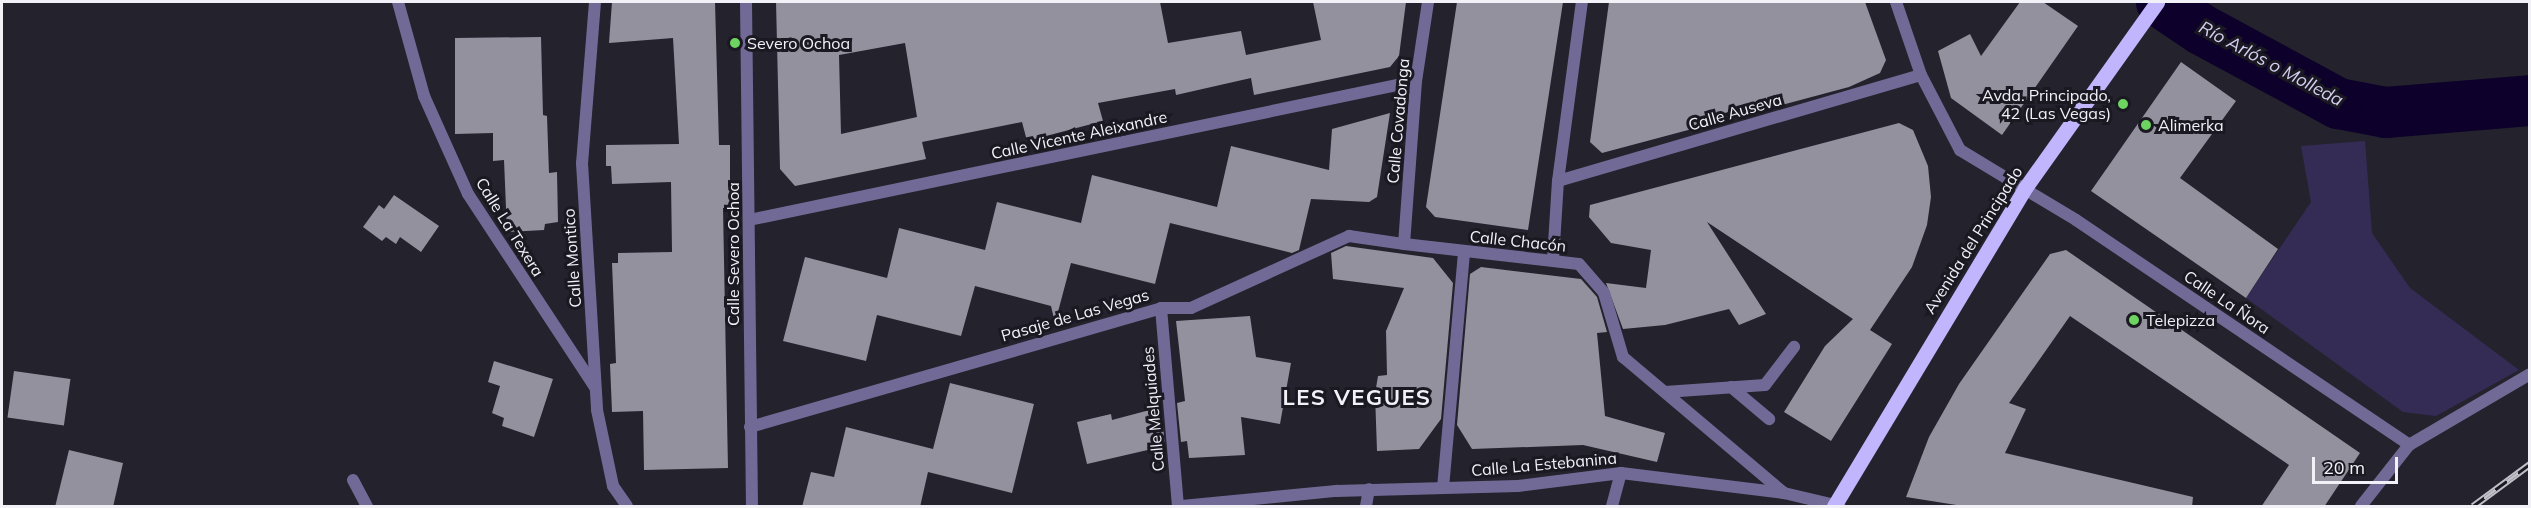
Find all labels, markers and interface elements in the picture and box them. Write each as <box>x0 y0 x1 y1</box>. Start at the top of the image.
water label: Río Arlós o Molleda <box>2195 17 2347 111</box>
place label: Severo Ochoa <box>747 33 850 53</box>
marker: Severo Ochoa <box>728 36 742 50</box>
street label: Calle Covadonga <box>1383 58 1413 184</box>
place label: Avda. Principado, 42 (Las Vegas) <box>1982 85 2111 123</box>
street label: Calle Auseva <box>1686 90 1784 134</box>
marker: Avda. Principado, 42 (Las Vegas) <box>2116 97 2130 111</box>
street label: Calle Vicente Aleixandre <box>989 107 1169 163</box>
place label: Alimerka <box>2158 115 2224 135</box>
marker: Alimerka <box>2139 118 2153 132</box>
street label: Avenida del Principado <box>1920 163 2026 317</box>
street label: Calle La Texera <box>472 174 548 280</box>
street label: Calle Severo Ochoa <box>723 182 743 326</box>
street label: Calle Montico <box>559 208 585 308</box>
street label: Calle Chacón <box>1469 226 1567 256</box>
street label: Calle La Ñora <box>2180 266 2274 338</box>
street label: Pasaje de Las Vegas <box>999 285 1151 345</box>
place label: Telepizza <box>2146 310 2215 330</box>
marker: Telepizza <box>2127 313 2141 327</box>
street label: Calle Melquiades <box>1138 346 1168 472</box>
district label: LES VEGUES <box>1283 385 1431 411</box>
scale bar <box>2315 445 2400 483</box>
street label: Calle La Estebanina <box>1470 448 1618 480</box>
text: 20 m <box>2323 456 2365 479</box>

